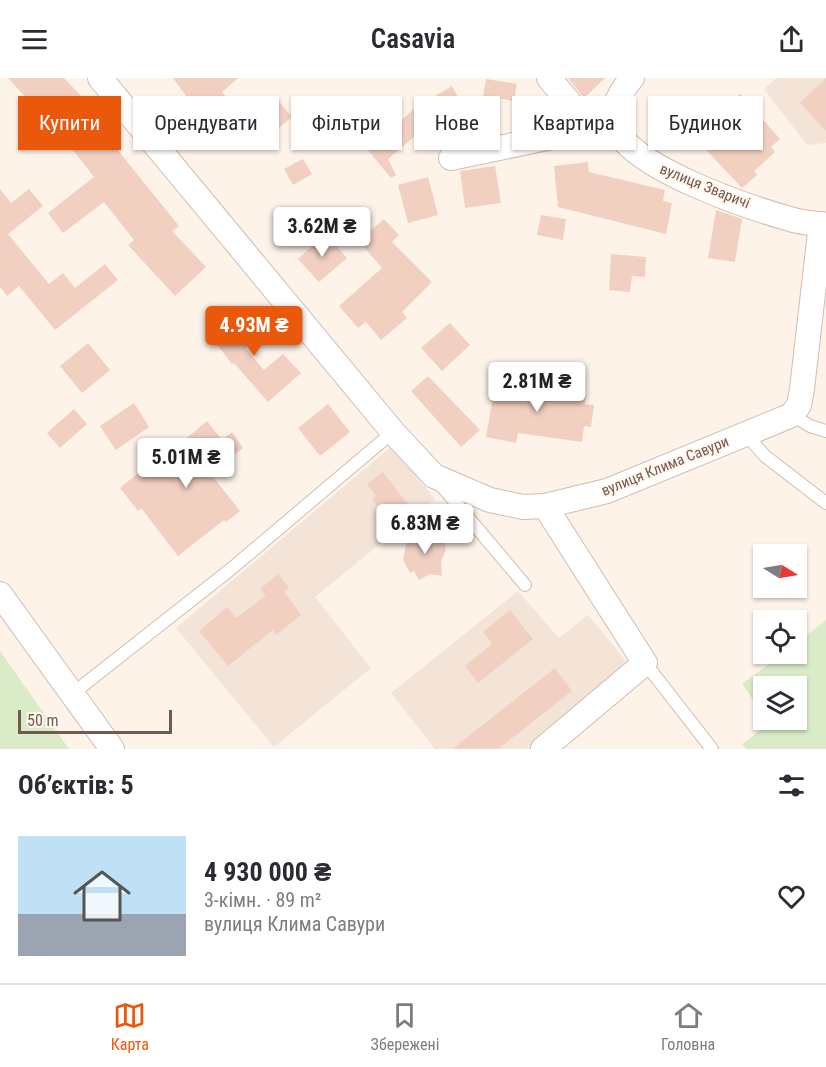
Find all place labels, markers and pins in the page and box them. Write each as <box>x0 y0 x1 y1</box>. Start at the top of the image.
pin: 3.62M ₴ <box>267 207 377 258</box>
pin: 4.93M ₴ <box>199 306 309 357</box>
pin: 2.81M ₴ <box>482 362 592 413</box>
pin: 5.01M ₴ <box>131 438 241 489</box>
pin: 6.83M ₴ <box>370 504 480 555</box>

